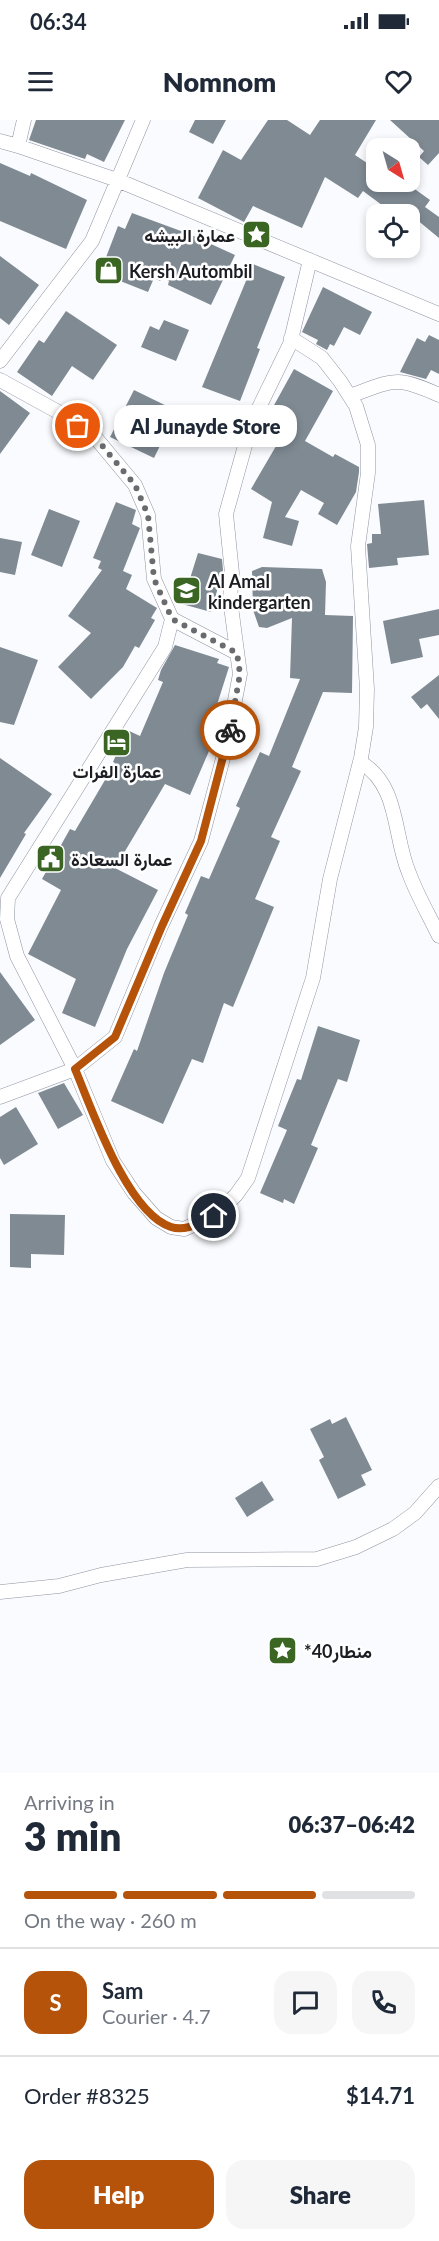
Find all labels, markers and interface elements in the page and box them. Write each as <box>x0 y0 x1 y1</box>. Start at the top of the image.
text: 06:34 <box>30 8 87 35</box>
icon: menu <box>24 65 57 98</box>
text: Nomnom <box>163 65 276 98</box>
icon: heart <box>382 65 415 98</box>
north arrow <box>366 138 420 192</box>
map controls <box>366 138 420 258</box>
button: locate <box>366 204 420 258</box>
place icon: عمارة البيشه <box>240 219 272 251</box>
place label: عمارة البيشه <box>144 224 235 247</box>
shop icon: Kersh Autombil <box>92 255 124 287</box>
place label: Kersh Autombil <box>129 260 253 282</box>
pin <box>52 400 103 451</box>
callout: Al Junayde Store <box>114 405 297 447</box>
icon: bag <box>61 409 94 442</box>
text: Al Junayde Store <box>130 414 281 438</box>
place label: Al Amal kindergarten <box>207 570 311 613</box>
school or university icon: Al Amal kindergarten <box>171 575 203 607</box>
courier <box>200 700 260 760</box>
icon: bike <box>214 714 247 747</box>
hotel icon: عمارة الفرات <box>101 726 133 758</box>
place label: عمارة الفرات <box>73 760 161 783</box>
public building icon: عمارة السعادة <box>34 843 66 875</box>
place label: عمارة السعادة <box>71 848 172 871</box>
pin <box>188 1190 239 1241</box>
icon: home <box>197 1199 230 1232</box>
place icon: *منطار40 <box>267 1635 299 1667</box>
place label: *منطار40 <box>304 1640 372 1663</box>
text: Arriving in <box>24 1790 115 1814</box>
text: 06:37–06:42 <box>289 1811 415 1838</box>
text: 3 min <box>24 1813 121 1859</box>
text: On the way · 260 m <box>24 1908 197 1932</box>
button: chat <box>274 1971 337 2034</box>
button: phone <box>352 1971 415 2034</box>
text: Sam <box>102 1977 144 2004</box>
text: S <box>49 1989 62 2016</box>
text: Courier · 4.7 <box>102 2004 211 2028</box>
text: Order #8325 <box>24 2082 150 2109</box>
text: $14.71 <box>346 2082 415 2109</box>
button: Help <box>24 2160 214 2229</box>
button: Share <box>226 2160 415 2229</box>

